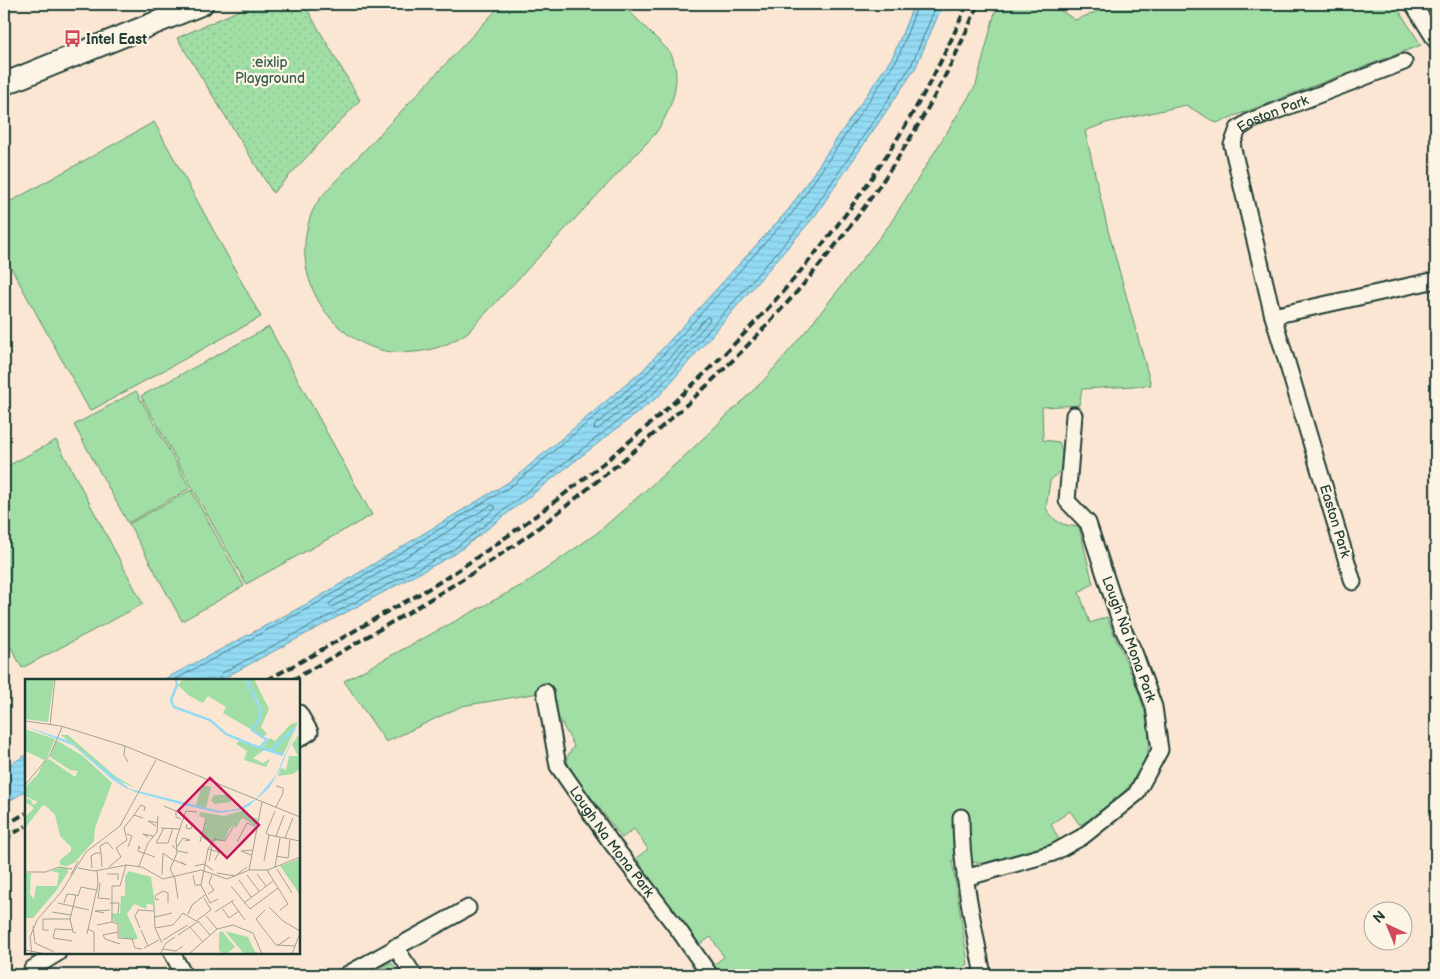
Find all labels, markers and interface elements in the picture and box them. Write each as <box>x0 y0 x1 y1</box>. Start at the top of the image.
bus stop icon: Intel East <box>62 29 82 49</box>
place label: Intel East <box>86 31 147 48</box>
park label: :eixlip Playground <box>235 54 305 87</box>
street label: Easton Park <box>1234 91 1311 136</box>
street label: Easton Park <box>1316 482 1354 560</box>
street label: Lough Na Mona Park <box>1098 574 1160 704</box>
inset map <box>25 679 300 954</box>
street label: Lough Na Mona Park <box>566 783 658 900</box>
north arrow <box>1362 902 1412 952</box>
text: N <box>1370 907 1389 927</box>

